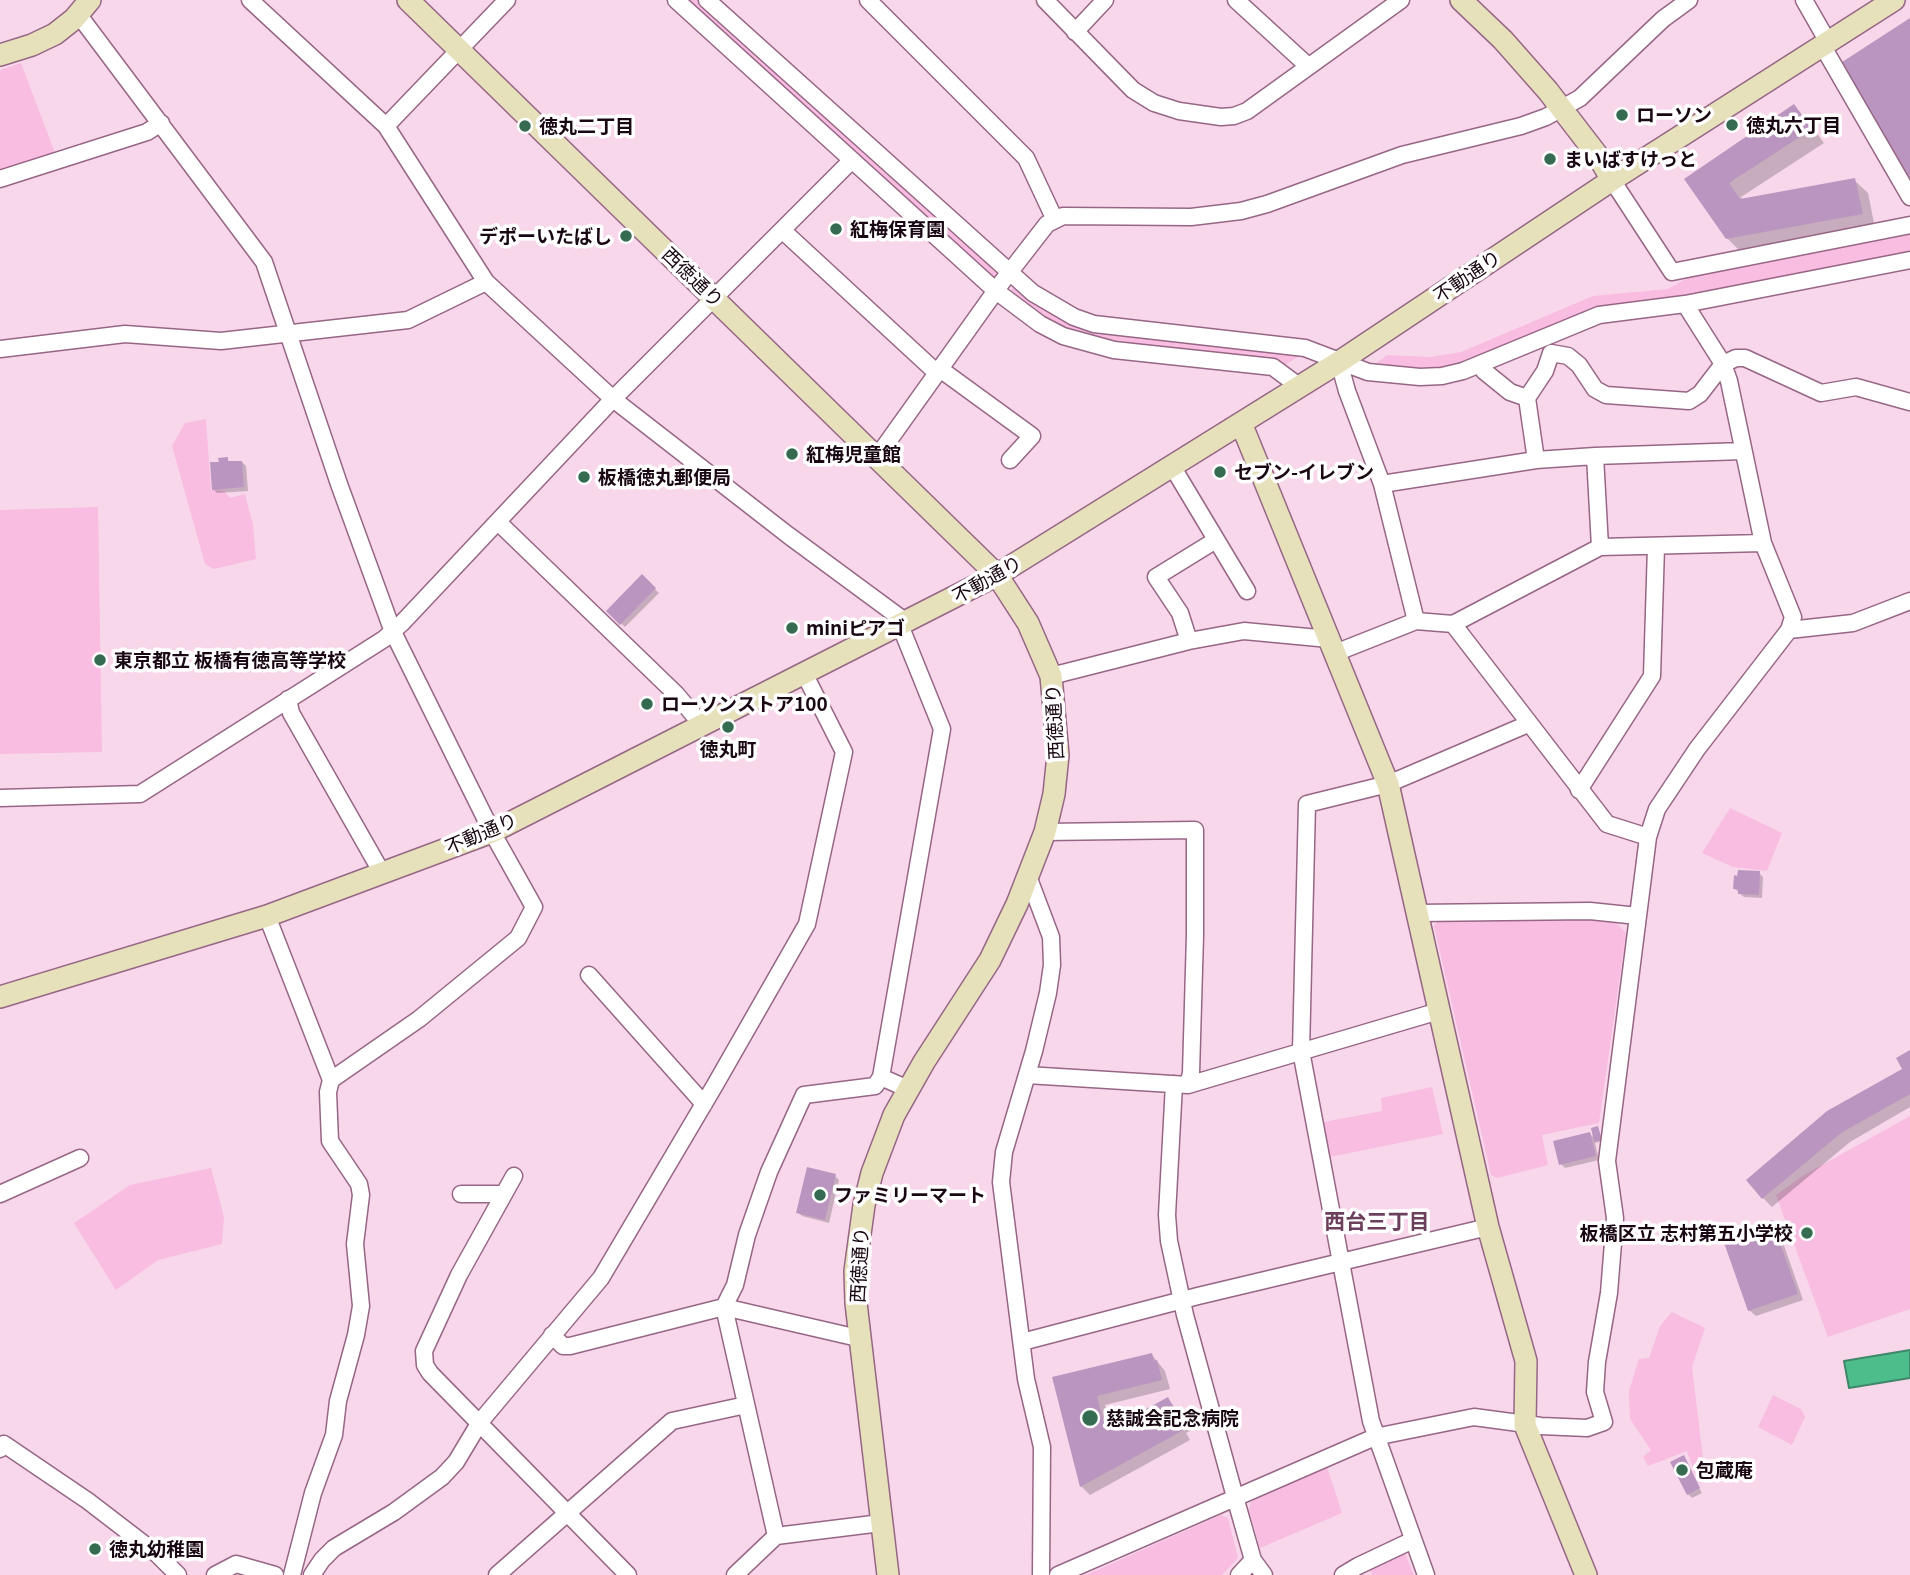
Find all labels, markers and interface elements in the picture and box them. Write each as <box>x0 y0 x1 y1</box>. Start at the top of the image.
place label: ローソン <box>1636 104 1712 126</box>
marker: ローソン <box>1614 107 1630 123</box>
place label: 徳丸六丁目 <box>1746 114 1841 136</box>
place label: 徳丸二丁目 <box>539 115 634 137</box>
marker: 徳丸六丁目 <box>1724 117 1740 133</box>
marker: 徳丸二丁目 <box>517 118 533 134</box>
place label: まいばすけっと <box>1564 148 1697 170</box>
marker: まいばすけっと <box>1542 151 1558 167</box>
place label: 紅梅保育園 <box>850 218 945 240</box>
marker: 紅梅保育園 <box>828 221 844 237</box>
place label: デポーいたばし <box>479 225 612 247</box>
marker: デポーいたばし <box>618 228 634 244</box>
street label: 西徳通り <box>658 242 728 312</box>
street label: 不動通り <box>1429 245 1505 307</box>
place label: 紅梅児童館 <box>806 443 901 465</box>
marker: 紅梅児童館 <box>784 446 800 462</box>
place label: セブン-イレブン <box>1234 461 1374 483</box>
marker: セブン-イレブン <box>1212 464 1228 480</box>
place label: 板橋徳丸郵便局 <box>598 466 731 488</box>
marker: 板橋徳丸郵便局 <box>576 469 592 485</box>
street label: 不動通り <box>948 551 1026 607</box>
place label: miniピアゴ <box>806 617 905 639</box>
marker: miniピアゴ <box>784 620 800 636</box>
place label: 東京都立 板橋有徳高等学校 <box>114 649 346 671</box>
marker: 東京都立 板橋有徳高等学校 <box>92 652 108 668</box>
street label: 西徳通り <box>1041 683 1067 761</box>
place label: ローソンストア100 <box>661 693 828 715</box>
marker: ローソンストア100 <box>639 696 655 712</box>
marker: 徳丸町 <box>720 719 736 735</box>
place label: 徳丸町 <box>700 738 756 760</box>
street label: 不動通り <box>442 808 520 858</box>
place label: ファミリーマート <box>834 1184 986 1206</box>
marker: ファミリーマート <box>812 1187 828 1203</box>
district label: 西台三丁目 <box>1325 1208 1429 1234</box>
place label: 板橋区立 志村第五小学校 <box>1580 1222 1793 1244</box>
marker: 板橋区立 志村第五小学校 <box>1799 1225 1815 1241</box>
street label: 西徳通り <box>846 1226 872 1304</box>
place label: 慈誠会記念病院 <box>1106 1407 1239 1429</box>
marker: 慈誠会記念病院 <box>1080 1408 1100 1428</box>
place label: 包蔵庵 <box>1696 1459 1753 1481</box>
marker: 包蔵庵 <box>1674 1462 1690 1478</box>
place label: 徳丸幼稚園 <box>109 1538 204 1560</box>
marker: 徳丸幼稚園 <box>87 1541 103 1557</box>

